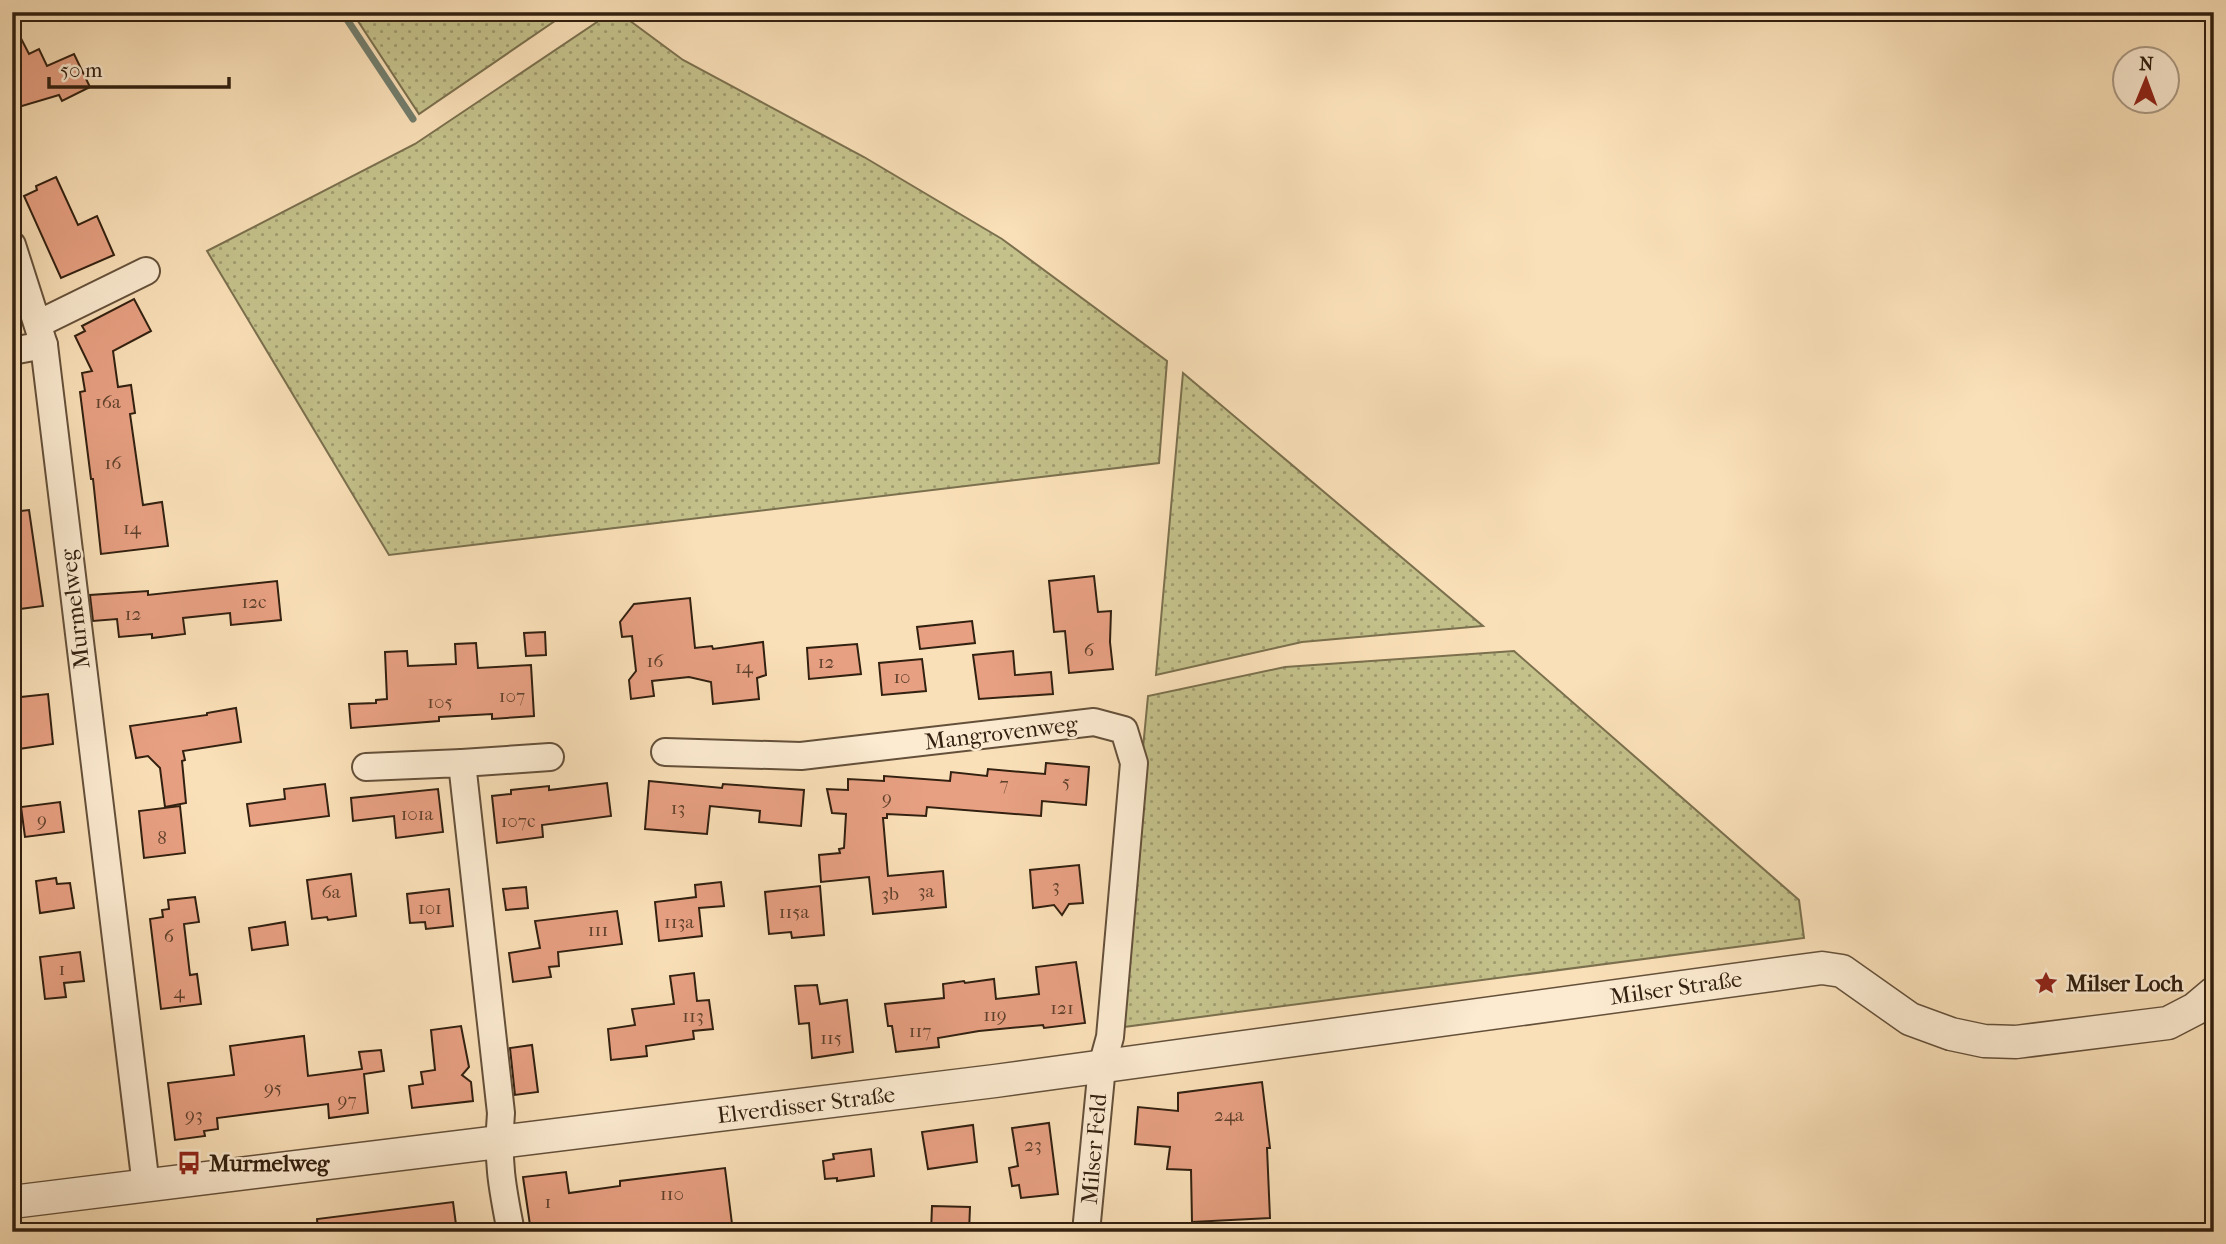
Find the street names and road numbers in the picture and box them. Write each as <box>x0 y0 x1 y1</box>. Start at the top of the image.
street label: Murmelweg <box>54 547 96 670</box>
street label: Mangrovenweg <box>923 710 1080 756</box>
street label: Milser Straße <box>1608 965 1744 1011</box>
street label: Elverdisser Straße <box>716 1081 896 1129</box>
street label: Milser Feld <box>1076 1092 1112 1205</box>

